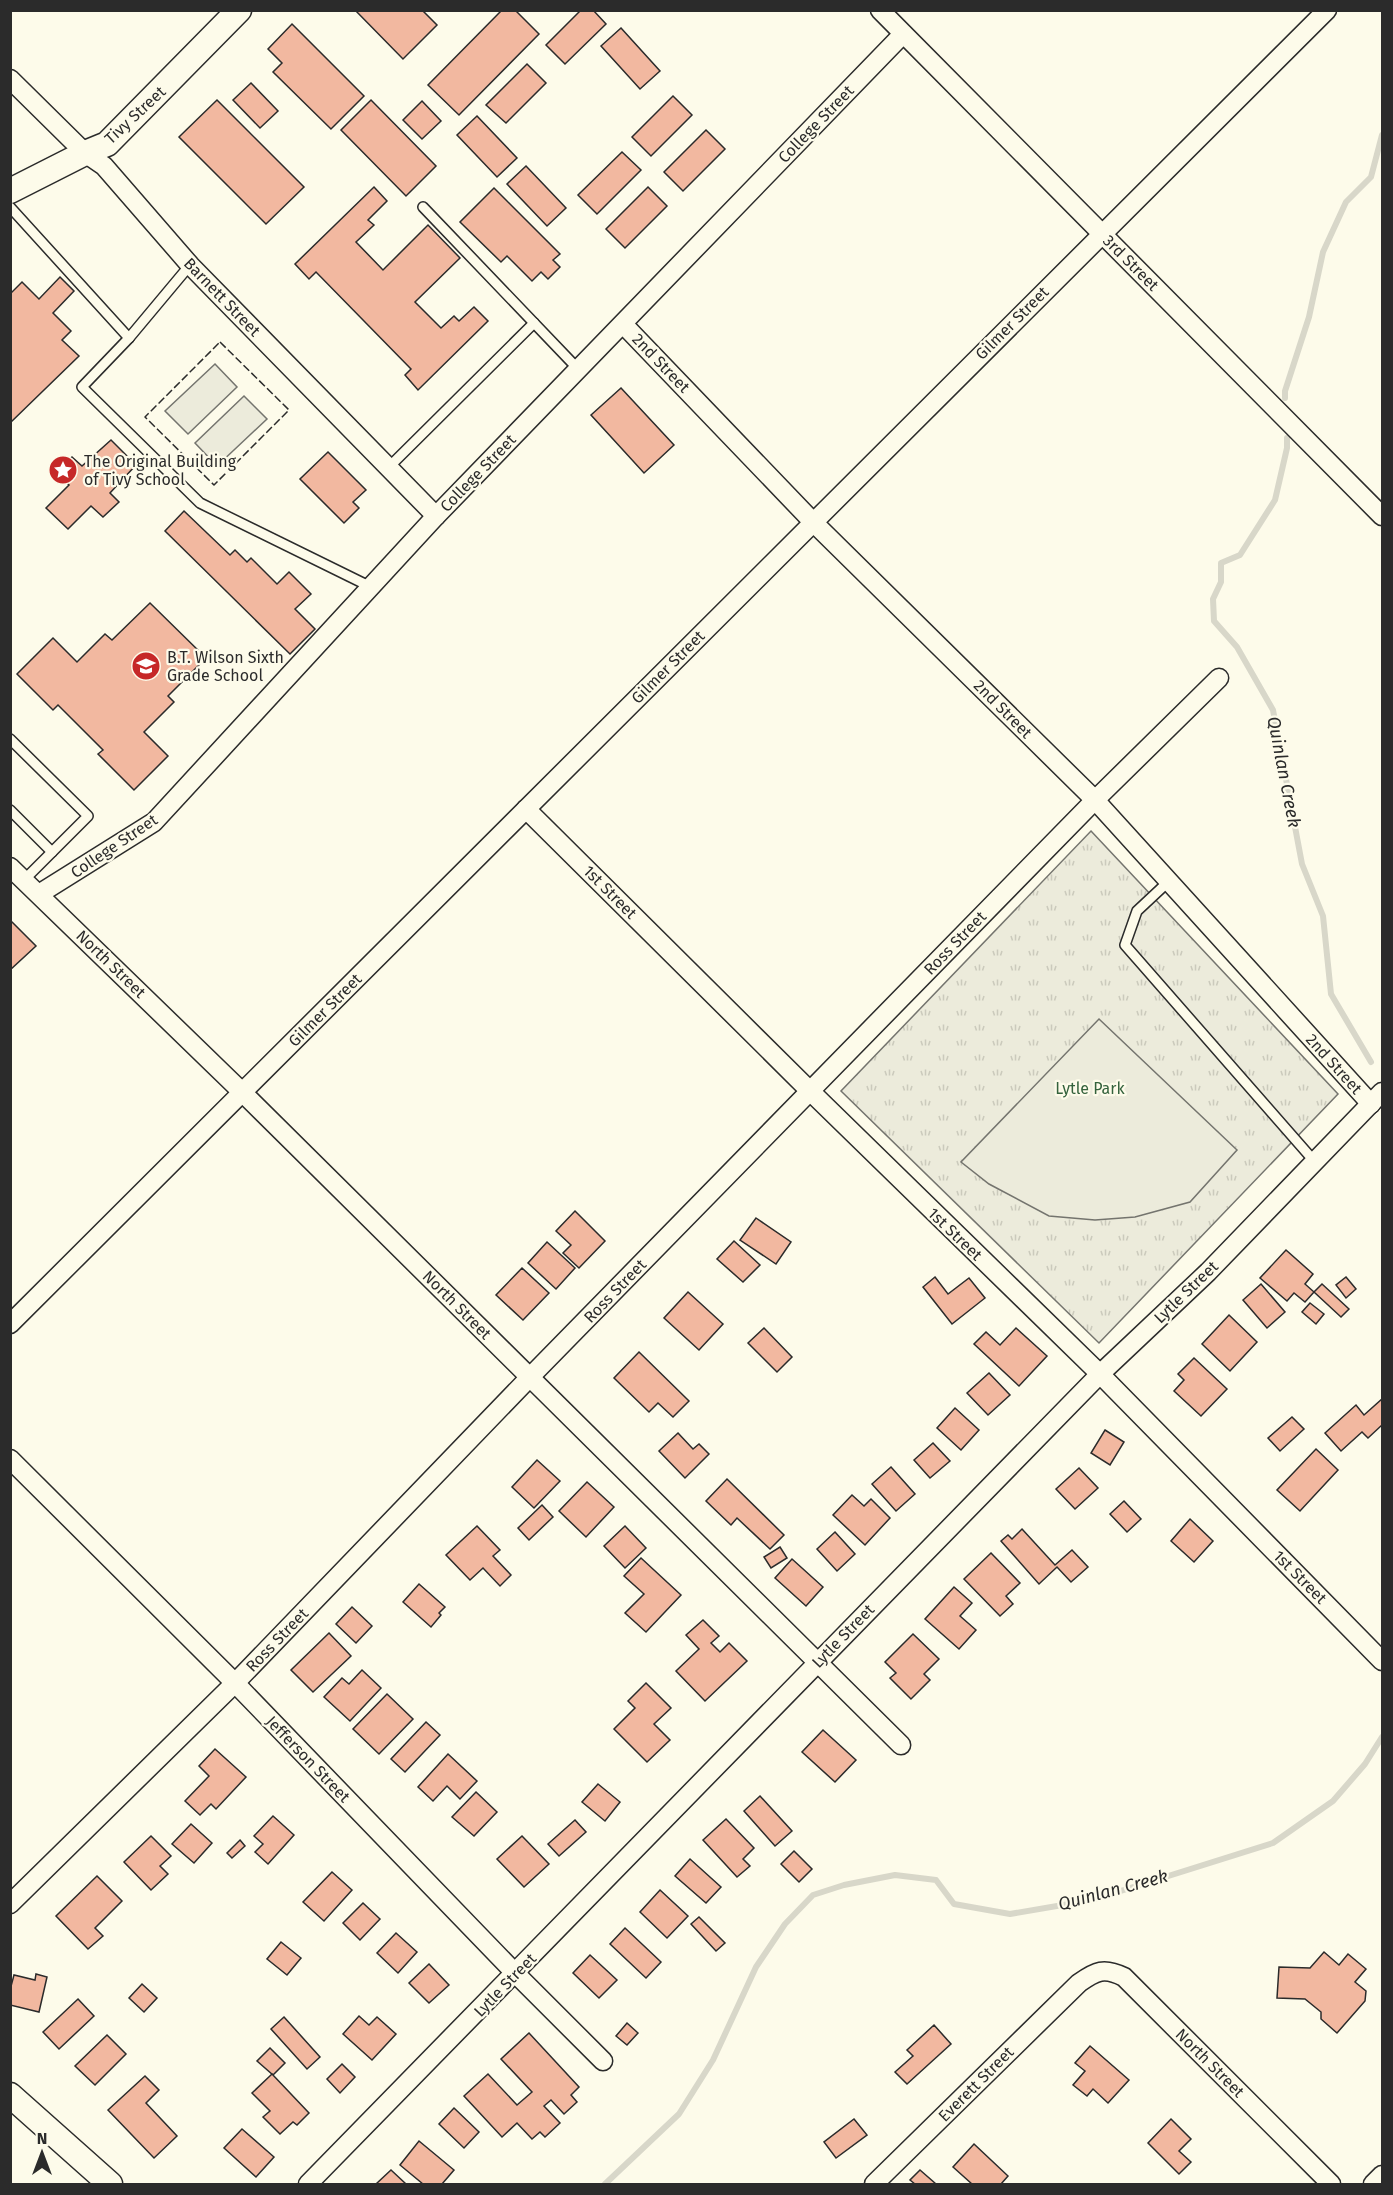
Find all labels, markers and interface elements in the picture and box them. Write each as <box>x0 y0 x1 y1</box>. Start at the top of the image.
street label: College Street <box>774 81 858 167</box>
street label: Tivy Street <box>101 82 169 148</box>
street label: 3rd Street <box>1099 231 1163 295</box>
street label: Barnett Street <box>180 254 264 340</box>
street label: Gilmer Street <box>971 282 1053 364</box>
street label: 2nd Street <box>628 330 694 397</box>
street label: College Street <box>436 430 520 516</box>
place label: The Original Building of Tivy School <box>84 452 237 489</box>
place icon: The Original Building of Tivy School <box>47 454 79 486</box>
street label: Gilmer Street <box>627 626 709 708</box>
place label: B.T. Wilson Sixth Grade School <box>167 648 284 685</box>
school or university icon: B.T. Wilson Sixth Grade School <box>130 650 162 682</box>
street label: 2nd Street <box>970 676 1036 742</box>
water label: Quinlan Creek <box>1262 714 1306 830</box>
street label: College Street <box>67 810 161 882</box>
street label: 1st Street <box>579 861 641 923</box>
street label: Ross Street <box>920 907 990 979</box>
street label: North Street <box>72 926 150 1002</box>
street label: Gilmer Street <box>284 969 366 1051</box>
street label: 2nd Street <box>1302 1030 1366 1098</box>
park label: Lytle Park <box>1055 1079 1126 1098</box>
street label: 1st Street <box>924 1204 986 1265</box>
street label: Ross Street <box>580 1255 650 1327</box>
street label: Lytle Street <box>1150 1257 1222 1327</box>
street label: North Street <box>419 1267 495 1343</box>
street label: 1st Street <box>1269 1546 1331 1608</box>
street label: Lytle Street <box>808 1600 878 1672</box>
street label: Ross Street <box>242 1604 312 1676</box>
street label: Jefferson Street <box>262 1712 354 1806</box>
water label: Quinlan Creek <box>1056 1865 1171 1915</box>
street label: Lytle Street <box>470 1949 540 2021</box>
street label: North Street <box>1172 2025 1248 2101</box>
street label: Everett Street <box>934 2042 1018 2126</box>
north arrow <box>12 2123 72 2183</box>
text: N <box>37 2129 47 2148</box>

